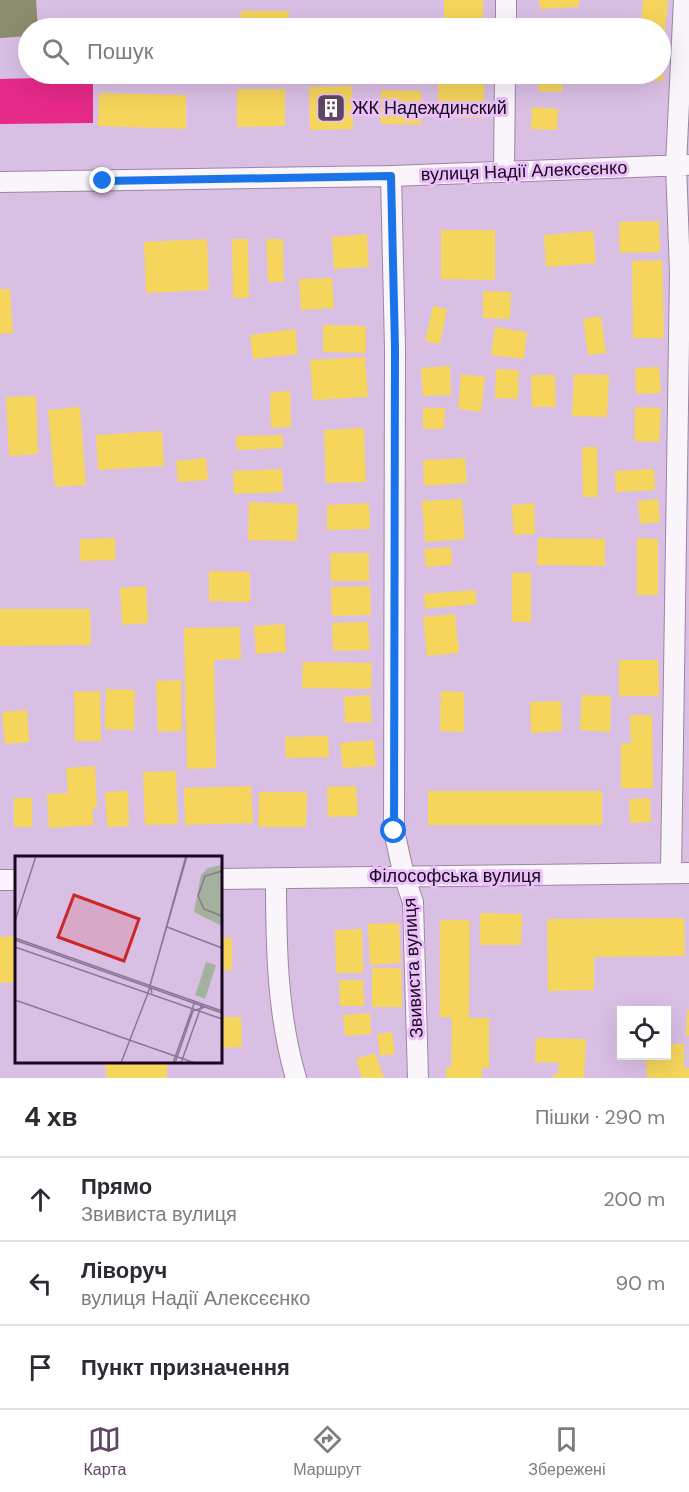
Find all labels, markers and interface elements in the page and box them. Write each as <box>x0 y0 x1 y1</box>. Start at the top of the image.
search box <box>18 18 671 84</box>
icon: search <box>39 35 72 68</box>
text: Пошук <box>87 37 153 66</box>
building icon: ЖК Надеждинский <box>315 92 347 124</box>
place label: ЖК Надеждинский <box>352 96 507 120</box>
street label: вулиця Надії Алексєєнко <box>420 155 628 187</box>
route end <box>89 167 115 193</box>
route start <box>380 817 406 843</box>
inset map <box>15 856 222 1063</box>
street label: Філософська вулиця <box>369 864 541 888</box>
street label: Звивиста вулиця <box>397 897 429 1039</box>
map controls <box>617 1006 671 1060</box>
button: locate <box>617 1006 671 1060</box>
text: 4 хв <box>24 1100 77 1134</box>
text: Пішки · 290 m <box>535 1104 665 1130</box>
text: Прямо <box>81 1172 152 1201</box>
icon: ahead <box>24 1183 57 1216</box>
text: 200 m <box>603 1186 665 1212</box>
text: Звивиста вулиця <box>81 1201 237 1227</box>
text: Ліворуч <box>81 1256 167 1285</box>
icon: left <box>24 1267 57 1300</box>
text: 90 m <box>616 1270 665 1296</box>
text: вулиця Надії Алексєєнко <box>81 1285 310 1311</box>
icon: arrive <box>24 1351 57 1384</box>
text: Пункт призначення <box>81 1353 290 1382</box>
tab: Карта <box>83 1423 126 1480</box>
tab: Маршрут <box>293 1423 361 1480</box>
tab: Збережені <box>528 1423 606 1480</box>

